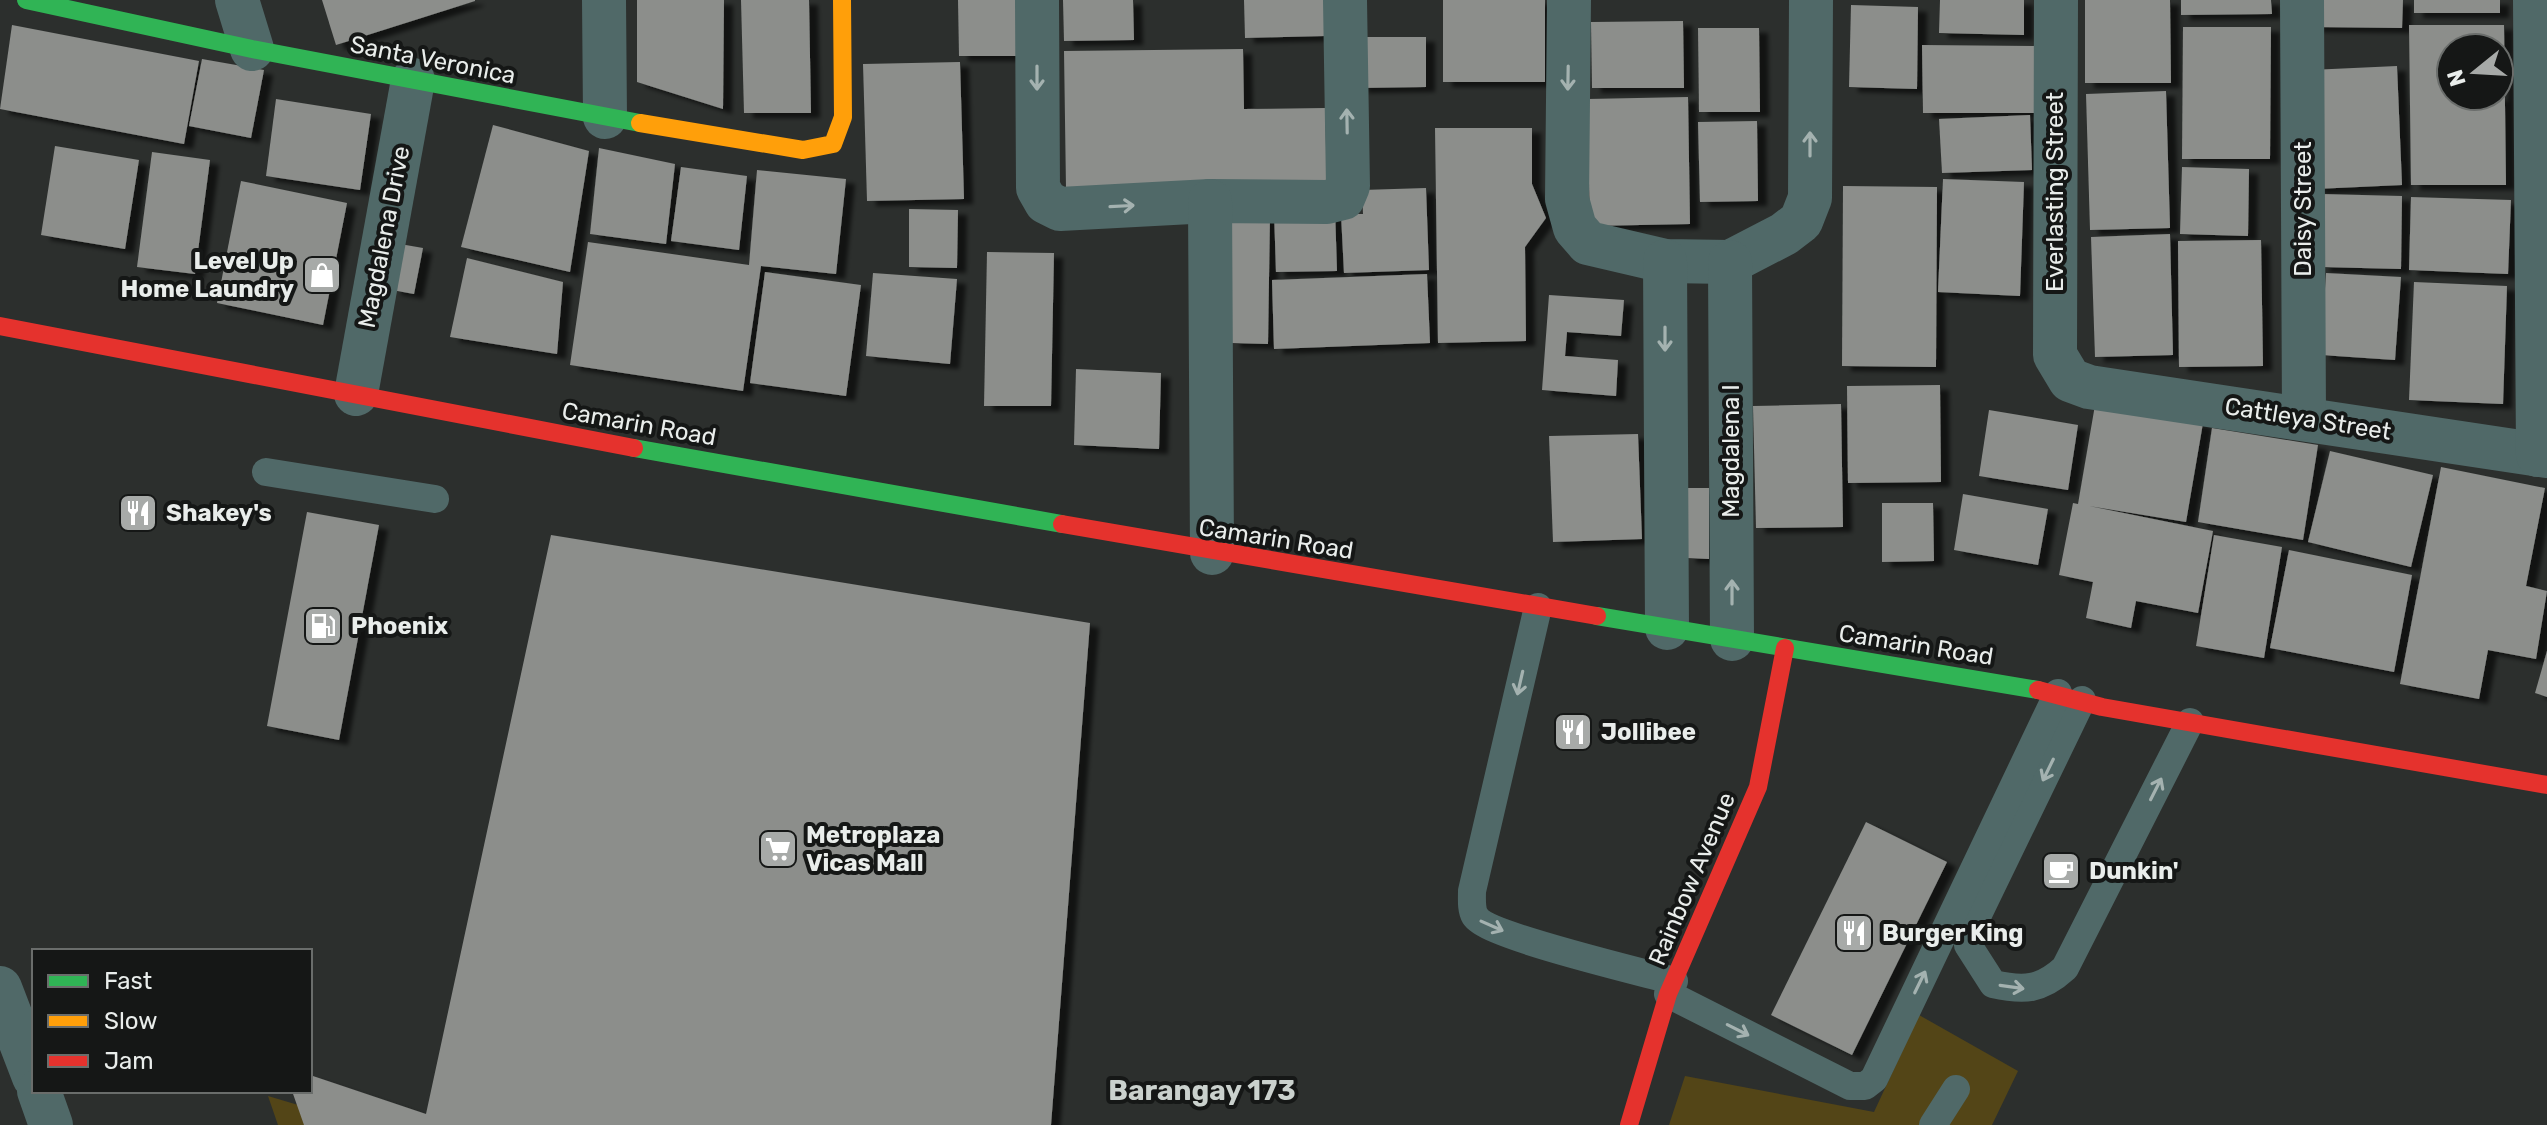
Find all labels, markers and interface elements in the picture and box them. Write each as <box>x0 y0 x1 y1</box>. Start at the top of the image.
street label: Santa Veronica <box>348 30 518 90</box>
north arrow <box>2435 32 2515 112</box>
one-way arrow <box>1029 64 1045 91</box>
one-way arrow <box>1560 64 1576 91</box>
text: N <box>2441 66 2472 90</box>
street label: Everlasting Street <box>2041 92 2069 292</box>
one-way arrow <box>1339 108 1355 135</box>
one-way arrow <box>1802 131 1818 158</box>
street label: Daisy Street <box>2289 141 2317 277</box>
street label: Magdalena Drive <box>353 144 415 330</box>
one-way arrow <box>1108 198 1135 213</box>
place label: Level Up Home Laundry <box>120 247 294 303</box>
shop icon: Level Up Home Laundry <box>301 254 343 296</box>
one-way arrow <box>1657 325 1673 352</box>
street label: Magdalena I <box>1717 384 1745 518</box>
street label: Cattleya Street <box>2223 392 2393 446</box>
street label: Camarin Road <box>560 397 718 451</box>
restaurant icon: Shakey's <box>117 492 159 534</box>
place label: Shakey's <box>166 499 272 527</box>
street label: Camarin Road <box>1197 513 1355 565</box>
one-way arrow <box>1724 579 1740 606</box>
fuel station icon: Phoenix <box>302 605 344 647</box>
place label: Phoenix <box>351 612 448 640</box>
street label: Camarin Road <box>1837 619 1995 671</box>
one-way arrow <box>1512 669 1527 695</box>
restaurant icon: Jollibee <box>1552 711 1594 753</box>
place label: Jollibee <box>1601 718 1696 746</box>
one-way arrow <box>2040 758 2055 782</box>
one-way arrow <box>2148 777 2164 801</box>
street label: Rainbow Avenue <box>1643 788 1741 970</box>
place label: Metroplaza Vicas Mall <box>806 821 940 877</box>
supermarket icon: Metroplaza Vicas Mall <box>757 828 799 870</box>
cafe icon: Dunkin' <box>2040 850 2082 892</box>
place label: Dunkin' <box>2089 857 2179 885</box>
restaurant icon: Burger King <box>1833 912 1875 954</box>
place label: Burger King <box>1882 919 2024 947</box>
one-way arrow <box>1480 920 1504 935</box>
legend <box>32 949 312 1093</box>
text: Fast <box>104 967 152 995</box>
one-way arrow <box>1913 970 1928 994</box>
one-way arrow <box>1999 980 2025 995</box>
text: Slow <box>104 1007 157 1035</box>
one-way arrow <box>1725 1022 1749 1038</box>
text: Jam <box>104 1047 154 1075</box>
district label: Barangay 173 <box>1108 1074 1296 1107</box>

